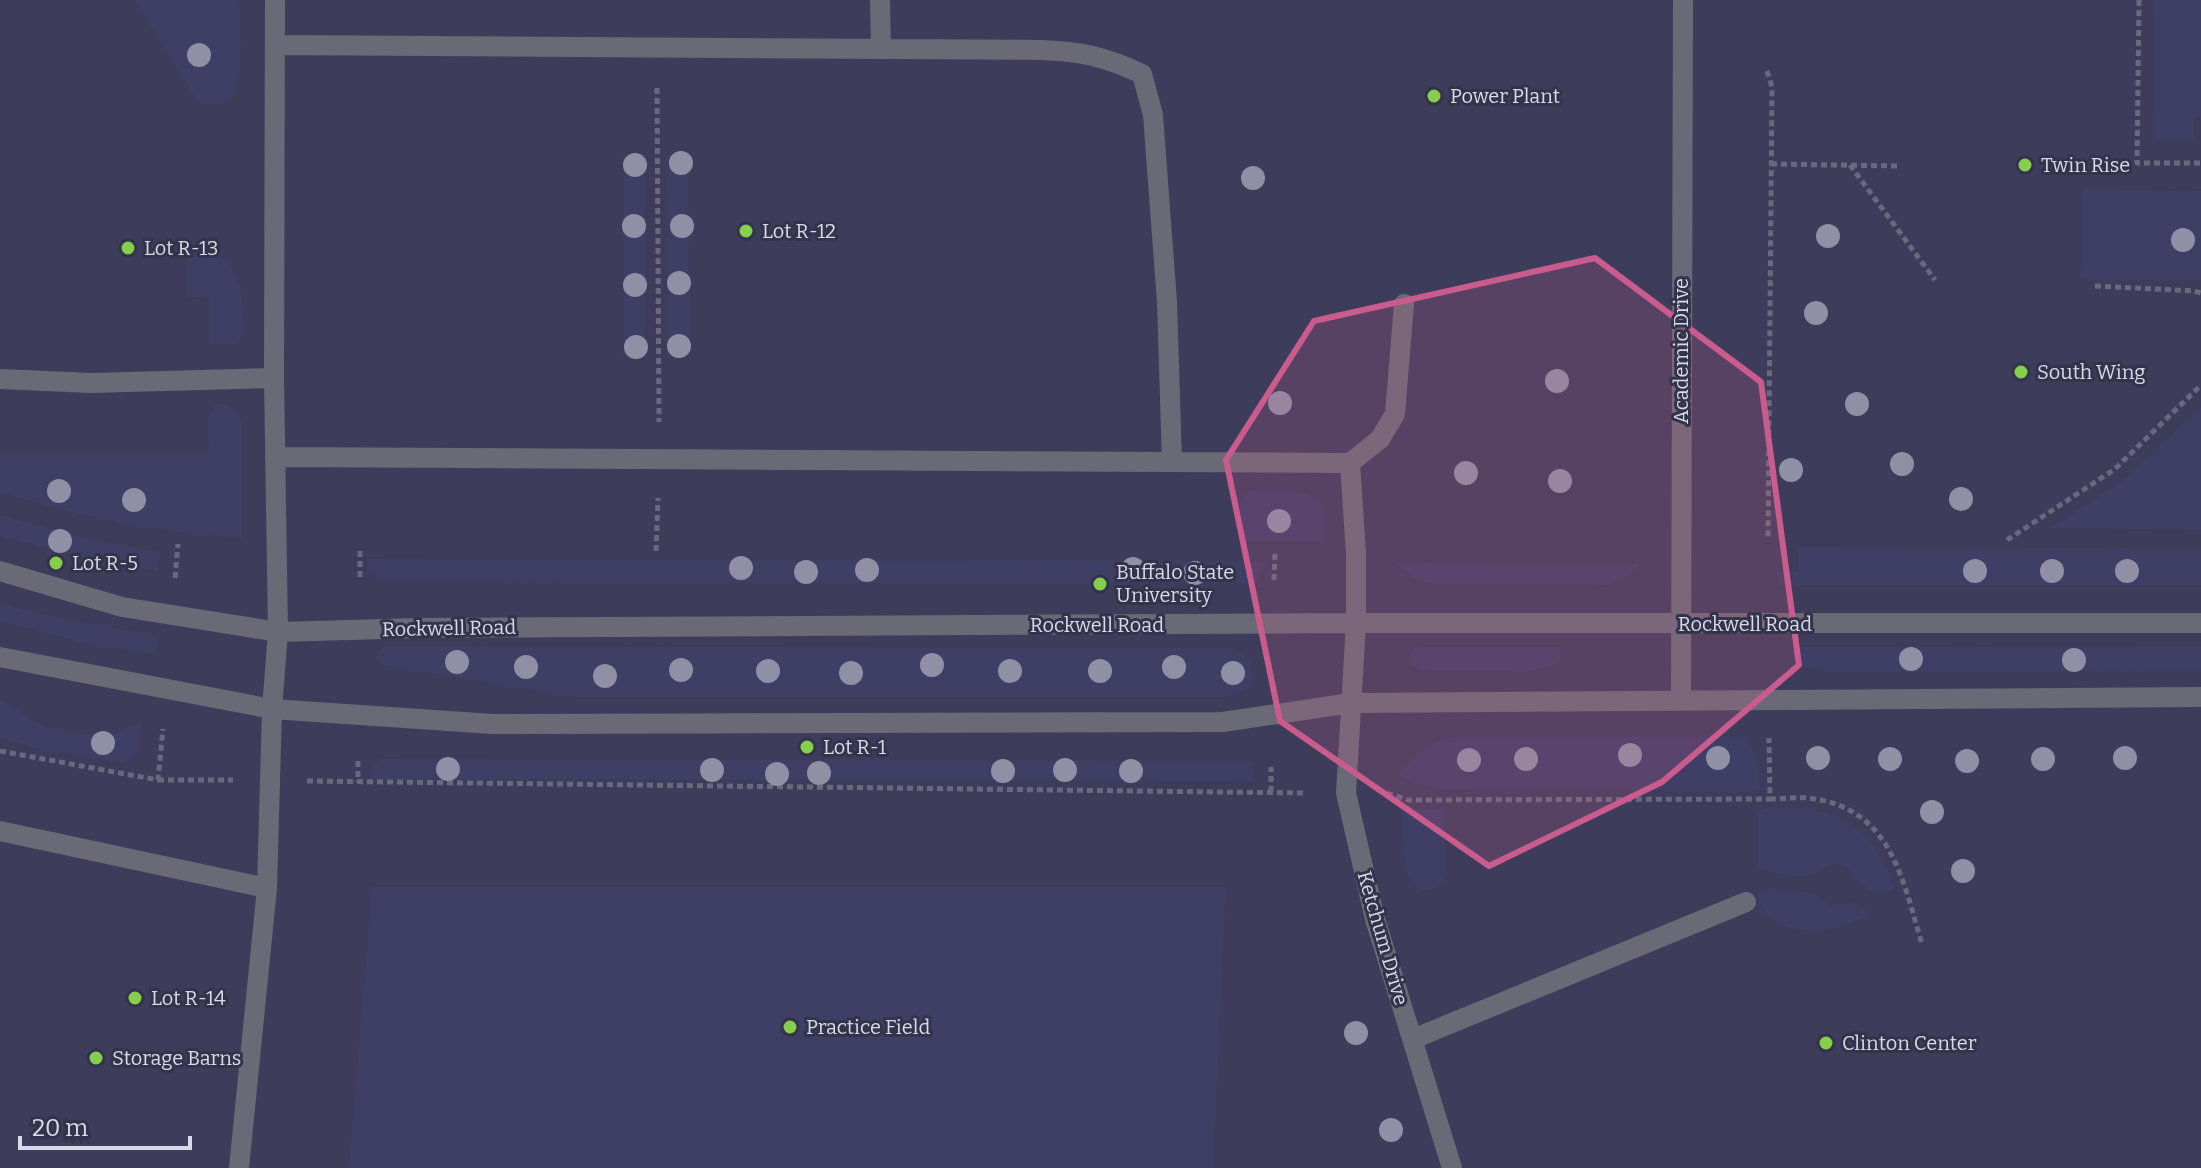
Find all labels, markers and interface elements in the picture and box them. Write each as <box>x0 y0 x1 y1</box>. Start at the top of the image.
place label: Power Plant <box>1450 84 1560 108</box>
marker: Power Plant <box>1425 87 1443 105</box>
place label: Twin Rise <box>2041 153 2130 177</box>
marker: Twin Rise <box>2016 156 2034 174</box>
place label: Lot R-12 <box>762 219 836 243</box>
marker: Lot R-12 <box>737 222 755 240</box>
place label: Lot R-13 <box>144 236 219 260</box>
marker: Lot R-13 <box>119 239 137 257</box>
street label: Academic Drive <box>1669 278 1693 424</box>
place label: South Wing <box>2037 360 2146 384</box>
marker: South Wing <box>2012 363 2030 381</box>
place label: Lot R-5 <box>72 551 138 575</box>
marker: Lot R-5 <box>47 554 65 572</box>
place label: Buffalo State University <box>1116 560 1234 607</box>
marker: Buffalo State University <box>1091 575 1109 593</box>
street label: Rockwell Road <box>1678 612 1812 636</box>
street label: Rockwell Road <box>1030 613 1164 637</box>
street label: Rockwell Road <box>382 615 516 641</box>
place label: Lot R-1 <box>823 735 886 759</box>
marker: Lot R-1 <box>798 738 816 756</box>
street label: Ketchum Drive <box>1352 868 1414 1008</box>
place label: Lot R-14 <box>151 986 226 1010</box>
marker: Lot R-14 <box>126 989 144 1007</box>
place label: Practice Field <box>806 1015 930 1039</box>
marker: Practice Field <box>781 1018 799 1036</box>
place label: Clinton Center <box>1842 1031 1977 1055</box>
marker: Clinton Center <box>1817 1034 1835 1052</box>
place label: Storage Barns <box>112 1046 241 1070</box>
marker: Storage Barns <box>87 1049 105 1067</box>
scale bar <box>20 1100 190 1150</box>
text: 20 m <box>32 1114 88 1142</box>

